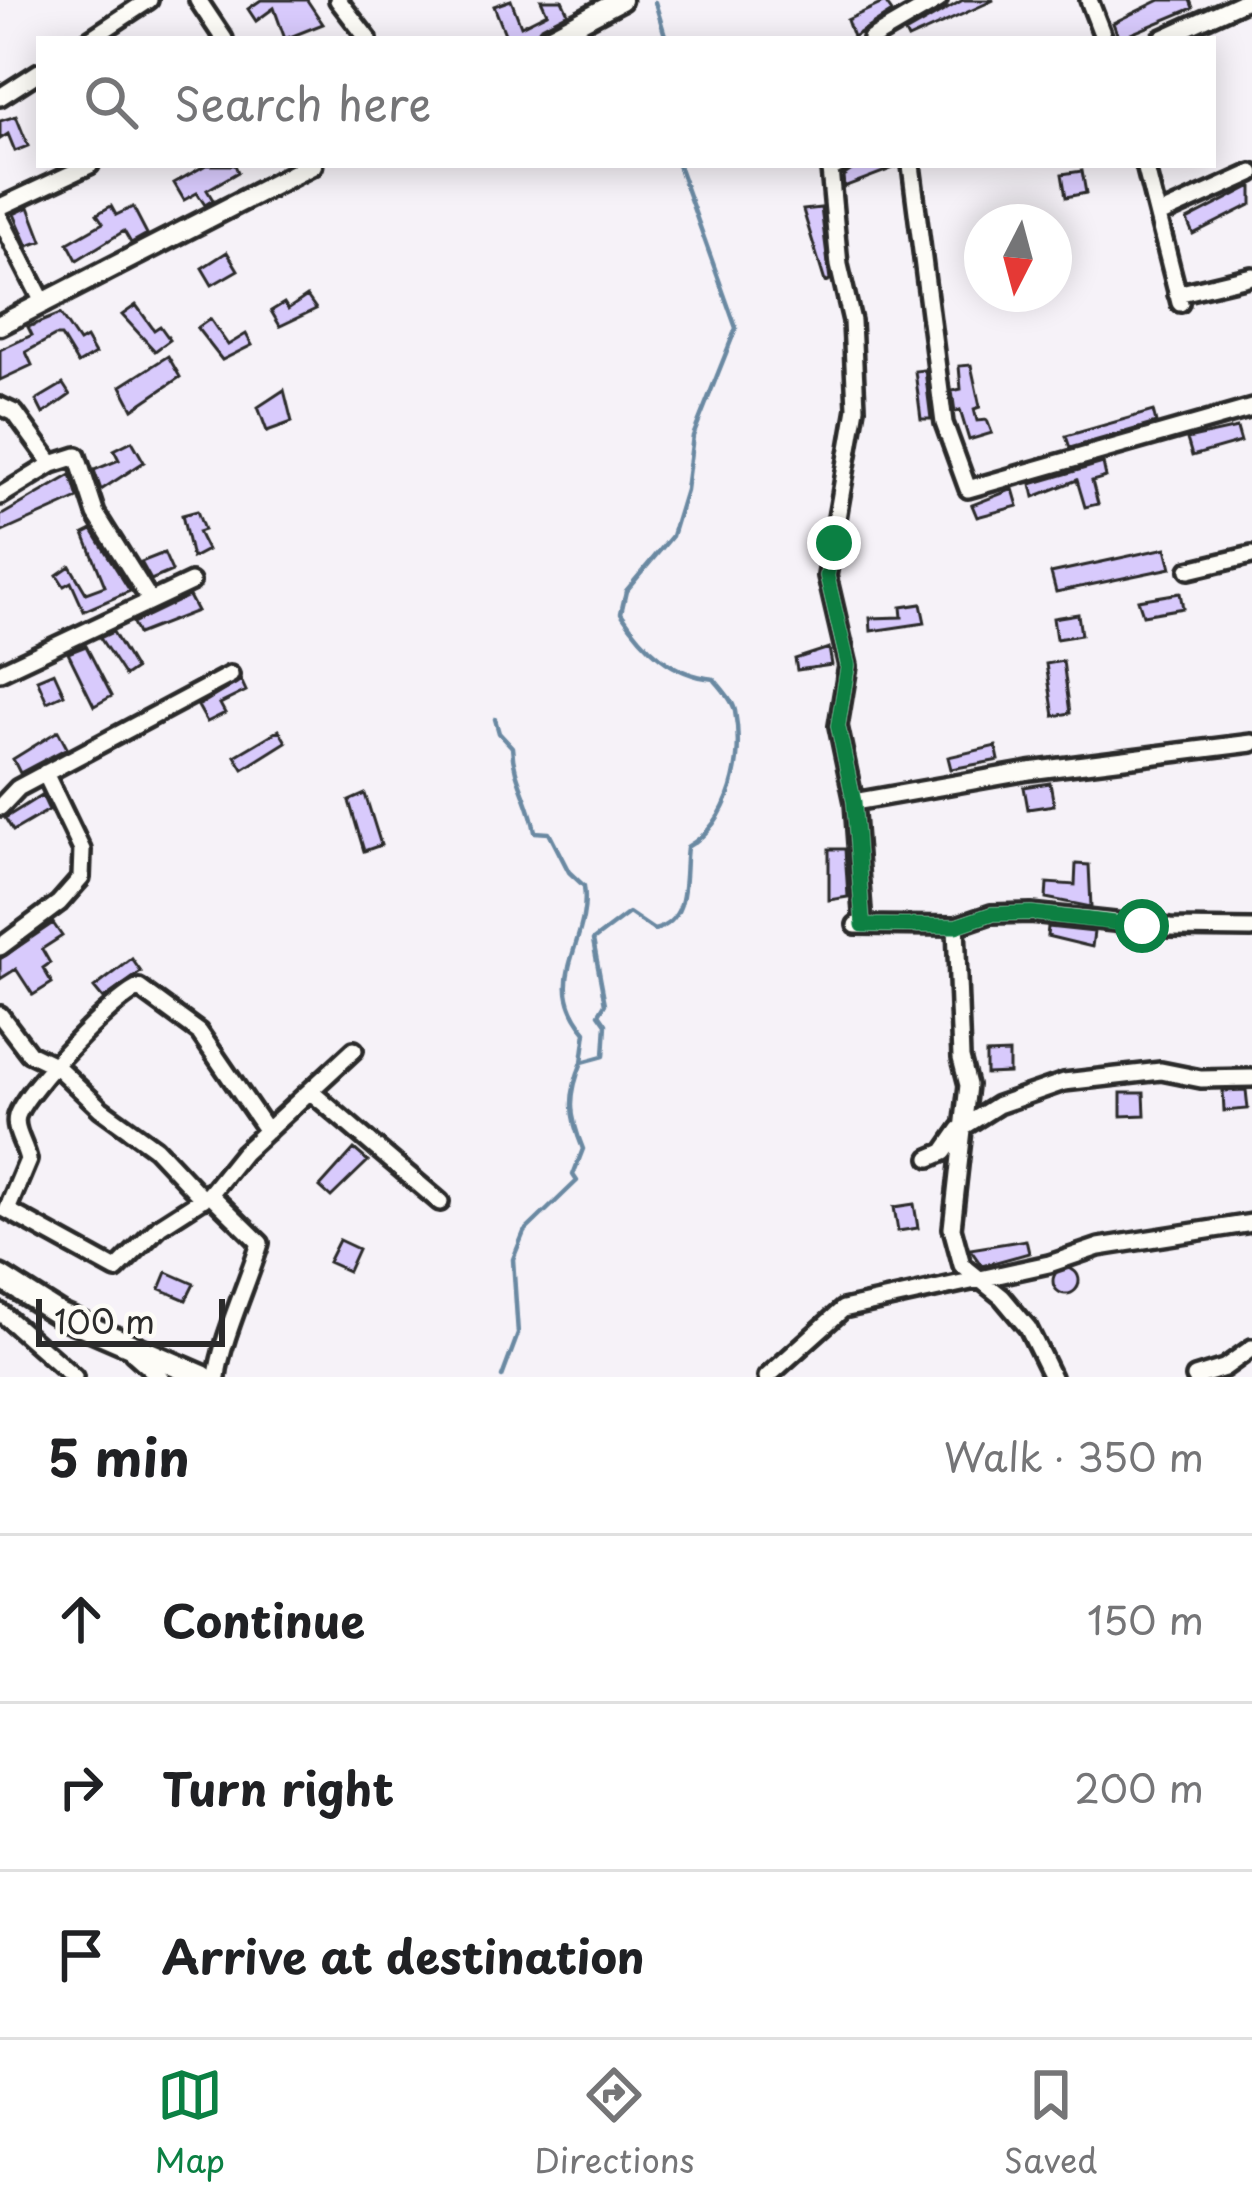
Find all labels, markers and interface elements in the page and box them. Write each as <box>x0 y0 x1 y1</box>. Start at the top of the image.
search box <box>36 36 1216 168</box>
text: Search here <box>174 68 431 136</box>
icon: search <box>78 69 144 135</box>
north arrow <box>964 204 1072 312</box>
route end <box>807 516 861 570</box>
route start <box>1115 899 1169 953</box>
scale bar <box>36 1293 225 1346</box>
text: 100 m <box>54 1295 155 1345</box>
text: 5 min <box>48 1417 190 1494</box>
text: Walk · 350 m <box>944 1426 1204 1485</box>
text: Continue <box>162 1585 365 1653</box>
icon: ahead <box>48 1586 114 1652</box>
text: 150 m <box>1087 1589 1204 1648</box>
text: Turn right <box>162 1753 394 1821</box>
icon: right <box>48 1754 114 1820</box>
text: 200 m <box>1074 1757 1204 1816</box>
text: Arrive at destination <box>162 1921 645 1989</box>
icon: arrive <box>48 1922 114 1988</box>
tab: Map <box>155 2062 225 2184</box>
tab: Directions <box>534 2062 695 2184</box>
tab: Saved <box>1004 2062 1097 2184</box>

